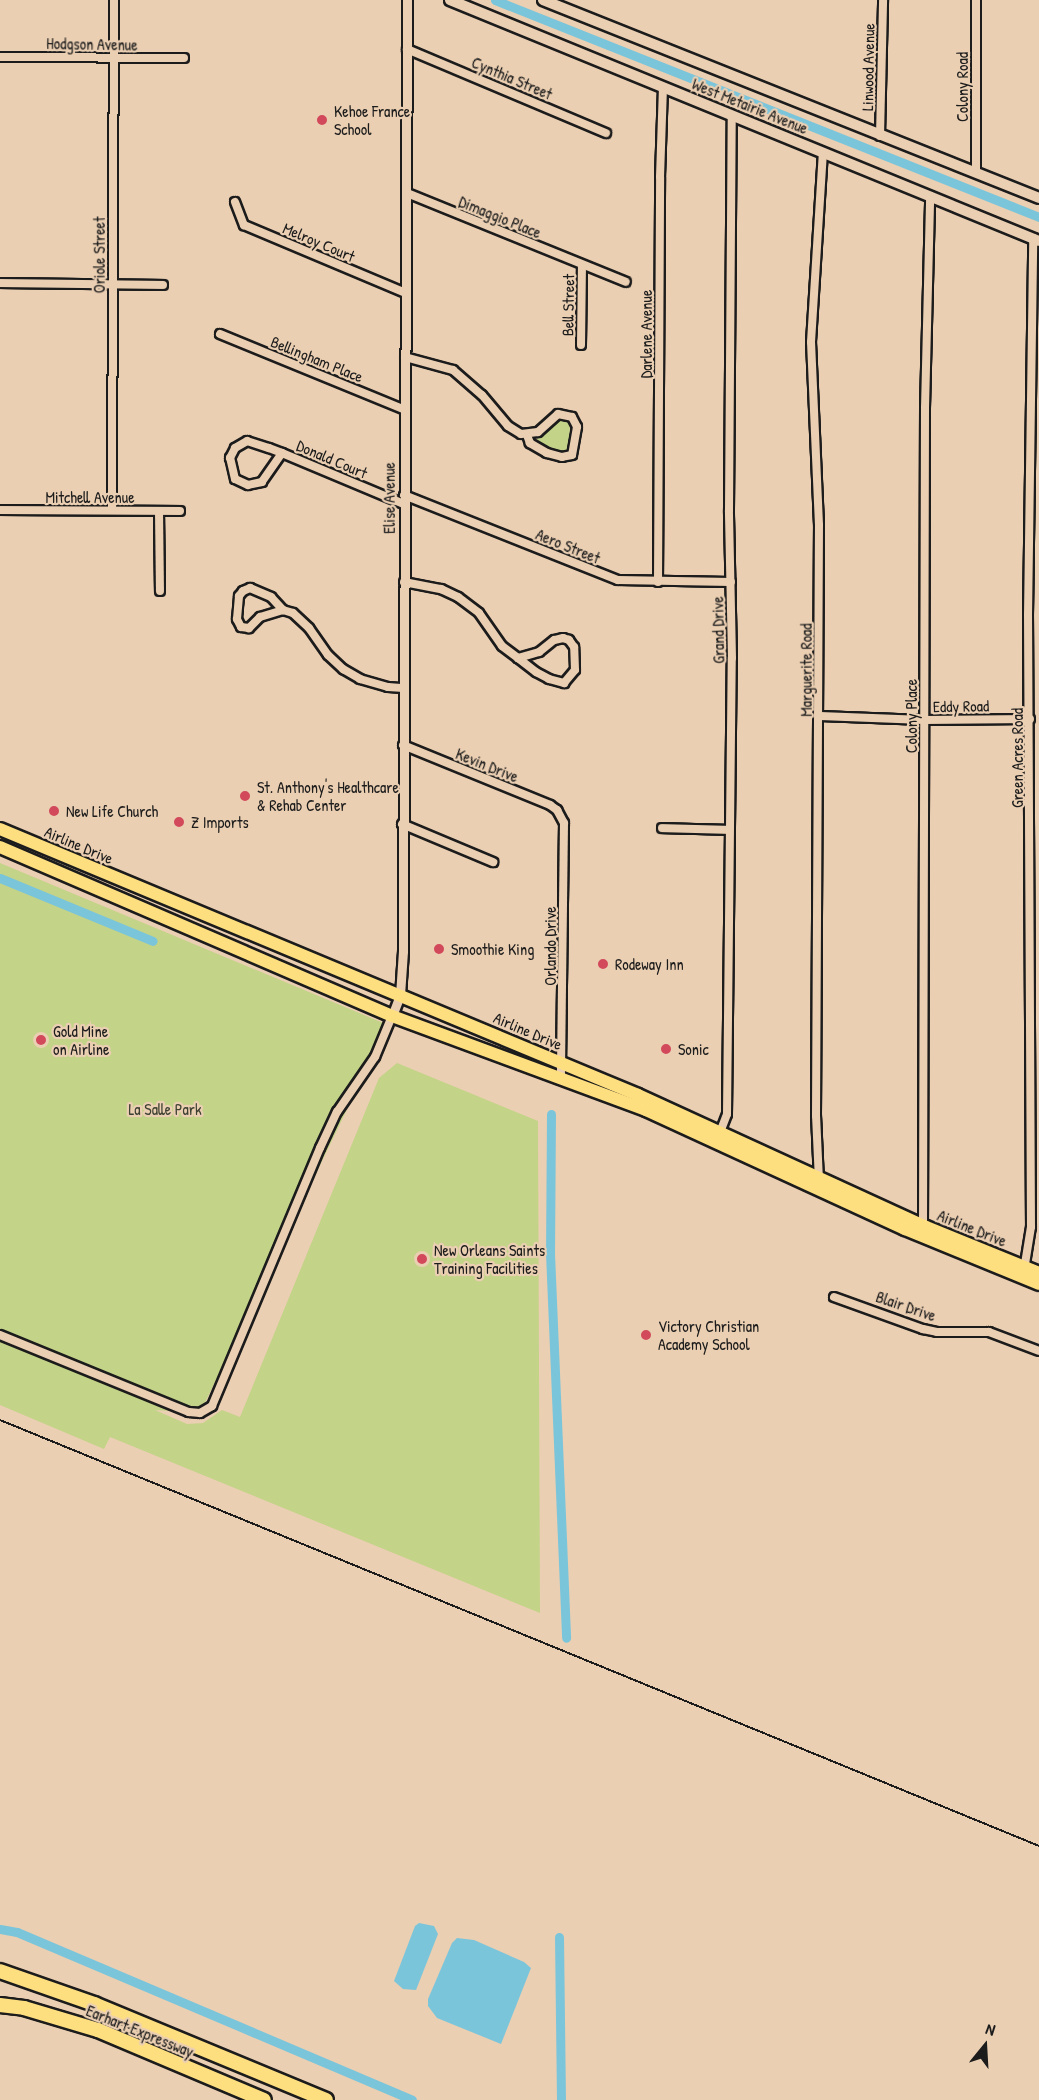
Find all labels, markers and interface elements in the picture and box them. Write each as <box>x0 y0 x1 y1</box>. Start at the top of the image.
street label: Linwood Avenue <box>858 23 878 111</box>
street label: Hodgson Avenue <box>46 34 138 54</box>
street label: Cynthia Street <box>469 52 555 104</box>
street label: Colony Road <box>952 52 972 122</box>
street label: West Metairie Avenue <box>689 74 811 138</box>
place label: Kehoe France School <box>334 101 410 139</box>
marker: Kehoe France School <box>315 113 329 127</box>
street label: Dimaggio Place <box>456 192 544 242</box>
street label: Oriole Street <box>89 217 109 293</box>
street label: Melroy Court <box>280 218 358 266</box>
street label: Bell Street <box>558 274 578 336</box>
street label: Darlene Avenue <box>636 290 656 378</box>
street label: Bellingham Place <box>268 332 366 386</box>
street label: Donald Court <box>294 436 370 482</box>
street label: Elise Avenue <box>379 462 399 534</box>
street label: Mitchell Avenue <box>45 487 135 507</box>
street label: Aero Street <box>533 524 603 568</box>
street label: Grand Drive <box>708 596 728 664</box>
street label: Marguerite Road <box>796 623 816 717</box>
street label: Colony Place <box>901 679 921 753</box>
street label: Eddy Road <box>933 696 989 716</box>
street label: Green Acres Road <box>1007 708 1027 808</box>
street label: Kevin Drive <box>453 744 521 786</box>
place label: St. Anthony's Healthcare & Rehab Center <box>257 777 399 815</box>
marker: St. Anthony's Healthcare & Rehab Center <box>238 789 252 803</box>
place label: New Life Church <box>66 801 158 821</box>
marker: New Life Church <box>47 804 61 818</box>
place label: Z Imports <box>191 812 249 832</box>
marker: Z Imports <box>172 815 186 829</box>
street label: Airline Drive <box>42 822 116 868</box>
street label: Orlando Drive <box>540 906 560 986</box>
place label: Smoothie King <box>451 939 534 959</box>
marker: Smoothie King <box>432 942 446 956</box>
place label: Rodeway Inn <box>615 954 684 974</box>
marker: Rodeway Inn <box>596 957 610 971</box>
street label: Airline Drive <box>491 1008 565 1054</box>
place label: Gold Mine on Airline <box>53 1021 109 1059</box>
marker: Gold Mine on Airline <box>34 1033 48 1047</box>
place label: Sonic <box>678 1039 709 1059</box>
marker: Sonic <box>659 1042 673 1056</box>
park label: La Salle Park <box>128 1099 202 1119</box>
street label: Airline Drive <box>935 1205 1009 1251</box>
place label: New Orleans Saints Training Facilities <box>434 1240 545 1278</box>
marker: New Orleans Saints Training Facilities <box>415 1252 429 1266</box>
street label: Blair Drive <box>873 1287 939 1325</box>
place label: Victory Christian Academy School <box>658 1316 759 1354</box>
marker: Victory Christian Academy School <box>639 1328 653 1342</box>
street label: Earhart Expressway <box>83 2001 197 2061</box>
north arrow <box>955 2016 1015 2076</box>
text: N <box>983 2017 998 2041</box>

